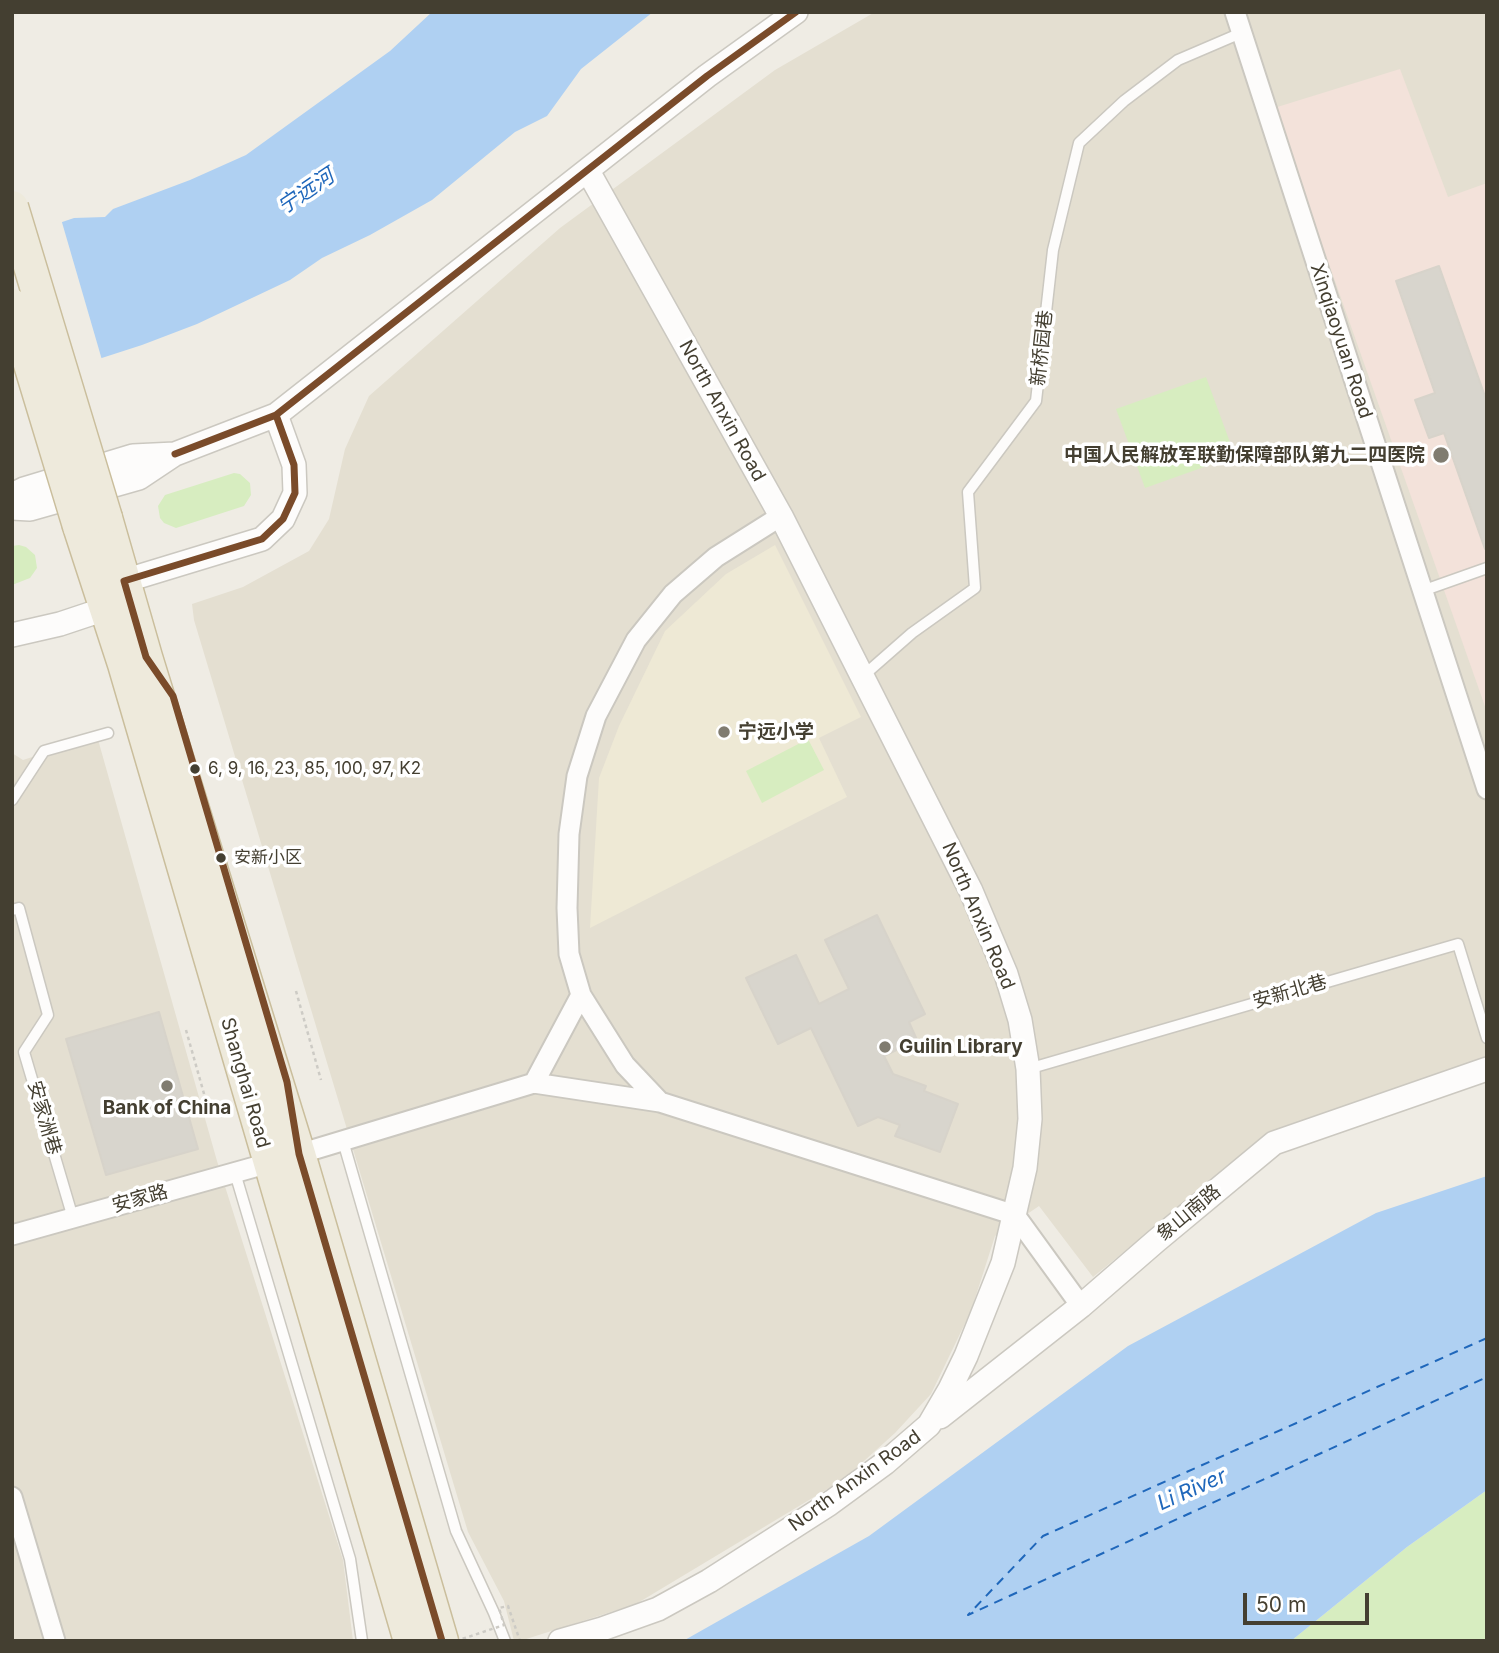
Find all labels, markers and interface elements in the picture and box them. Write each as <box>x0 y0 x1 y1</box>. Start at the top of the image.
water label: 宁远河 <box>273 164 339 220</box>
street label: Xinqiaoyuan Road <box>1305 261 1377 421</box>
street label: 新桥园巷 <box>1027 309 1057 387</box>
street label: North Anxin Road <box>674 337 770 485</box>
place label: 中国人民解放军联勤保障部队第九二四医院 <box>1064 444 1425 466</box>
marker: 中国人民解放军联勤保障部队第九二四医院 <box>1431 445 1451 465</box>
place label: 宁远小学 <box>738 721 814 743</box>
marker: 宁远小学 <box>716 724 732 740</box>
place label: 6, 9, 16, 23, 85, 100, 97, K2 <box>208 759 421 779</box>
marker: 6, 9, 16, 23, 85, 100, 97, K2 <box>188 762 202 776</box>
street label: North Anxin Road <box>937 839 1019 993</box>
place label: 安新小区 <box>234 848 302 868</box>
marker: 安新小区 <box>214 851 228 865</box>
street label: 安新北巷 <box>1250 971 1330 1013</box>
street label: Shanghai Road <box>215 1015 275 1151</box>
place label: Guilin Library <box>899 1036 1023 1058</box>
marker: Guilin Library <box>877 1039 893 1055</box>
street label: 安家洲巷 <box>23 1078 65 1158</box>
marker: Bank of China <box>159 1078 175 1094</box>
place label: Bank of China <box>103 1097 231 1119</box>
street label: 安家路 <box>109 1180 171 1218</box>
street label: 象山南路 <box>1153 1180 1225 1246</box>
street label: North Anxin Road <box>785 1425 925 1537</box>
water label: Li River <box>1154 1464 1230 1516</box>
scale bar <box>1247 1580 1373 1624</box>
text: 50 m <box>1256 1592 1306 1617</box>

